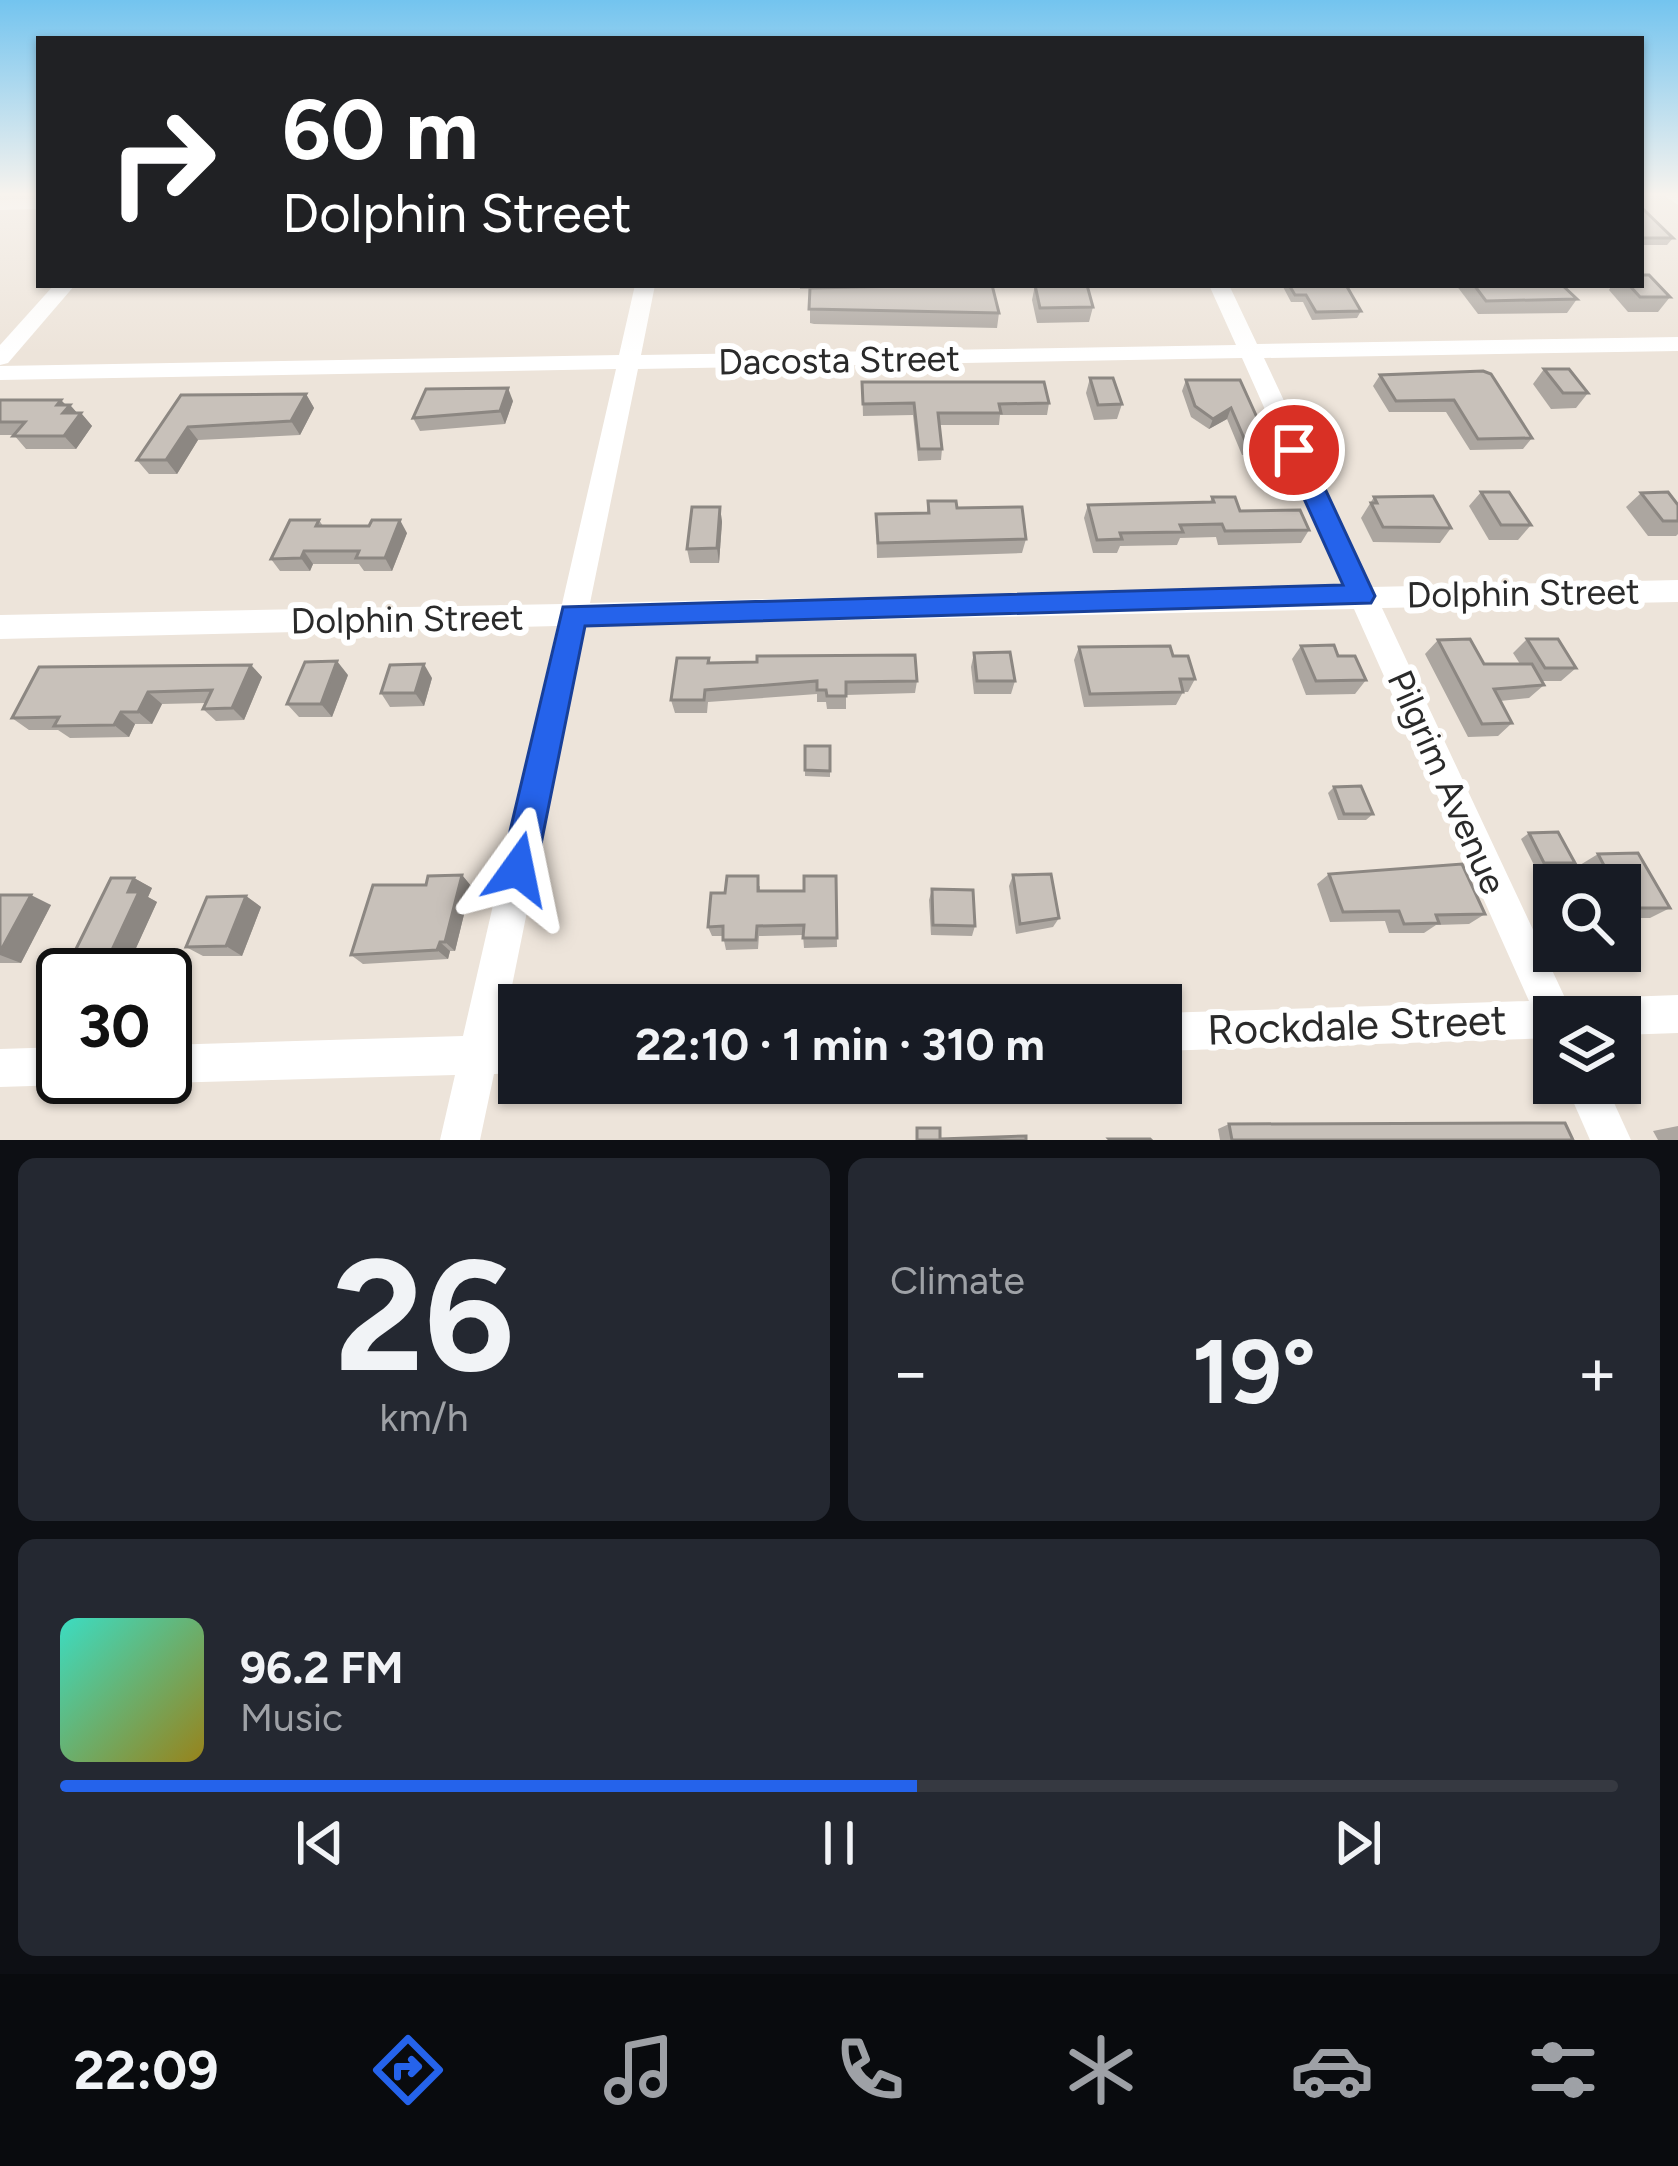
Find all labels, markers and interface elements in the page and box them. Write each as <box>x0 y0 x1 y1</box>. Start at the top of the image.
text: 60 m <box>282 79 478 180</box>
icon: right <box>84 84 240 240</box>
text: Dolphin Street <box>282 181 632 246</box>
street label: Dacosta Street <box>718 336 960 384</box>
pin <box>1243 399 1345 501</box>
icon: arrive <box>1261 417 1327 483</box>
street label: Dolphin Street <box>1406 569 1640 617</box>
street label: Dolphin Street <box>290 595 524 643</box>
street label: Pilgrim Avenue <box>1379 664 1515 900</box>
position arrow <box>455 806 581 932</box>
map controls <box>1533 864 1641 1104</box>
button: search <box>1533 864 1641 972</box>
speed limit sign: 30 <box>36 948 192 1104</box>
street label: Rockdale Street <box>1206 994 1508 1056</box>
button: layers <box>1533 996 1641 1104</box>
text: 22:10 · 1 min · 310 m <box>635 1017 1045 1071</box>
text: 26 <box>334 1222 514 1409</box>
text: Climate <box>890 1257 1025 1304</box>
text: 19° <box>1192 1317 1316 1426</box>
text: − <box>890 1332 931 1412</box>
text: + <box>1577 1332 1618 1412</box>
text: km/h <box>379 1394 469 1441</box>
text: 96.2 FM <box>240 1640 404 1694</box>
text: Music <box>240 1694 343 1741</box>
icon: previous <box>287 1810 353 1876</box>
icon: pause <box>806 1810 872 1876</box>
icon: next <box>1325 1810 1391 1876</box>
icon: directions <box>366 2028 450 2112</box>
icon: music <box>597 2028 681 2112</box>
icon: phone <box>828 2028 912 2112</box>
icon: climate <box>1059 2028 1143 2112</box>
icon: car <box>1290 2028 1374 2112</box>
icon: filters <box>1521 2028 1605 2112</box>
text: 22:09 <box>73 2038 219 2103</box>

